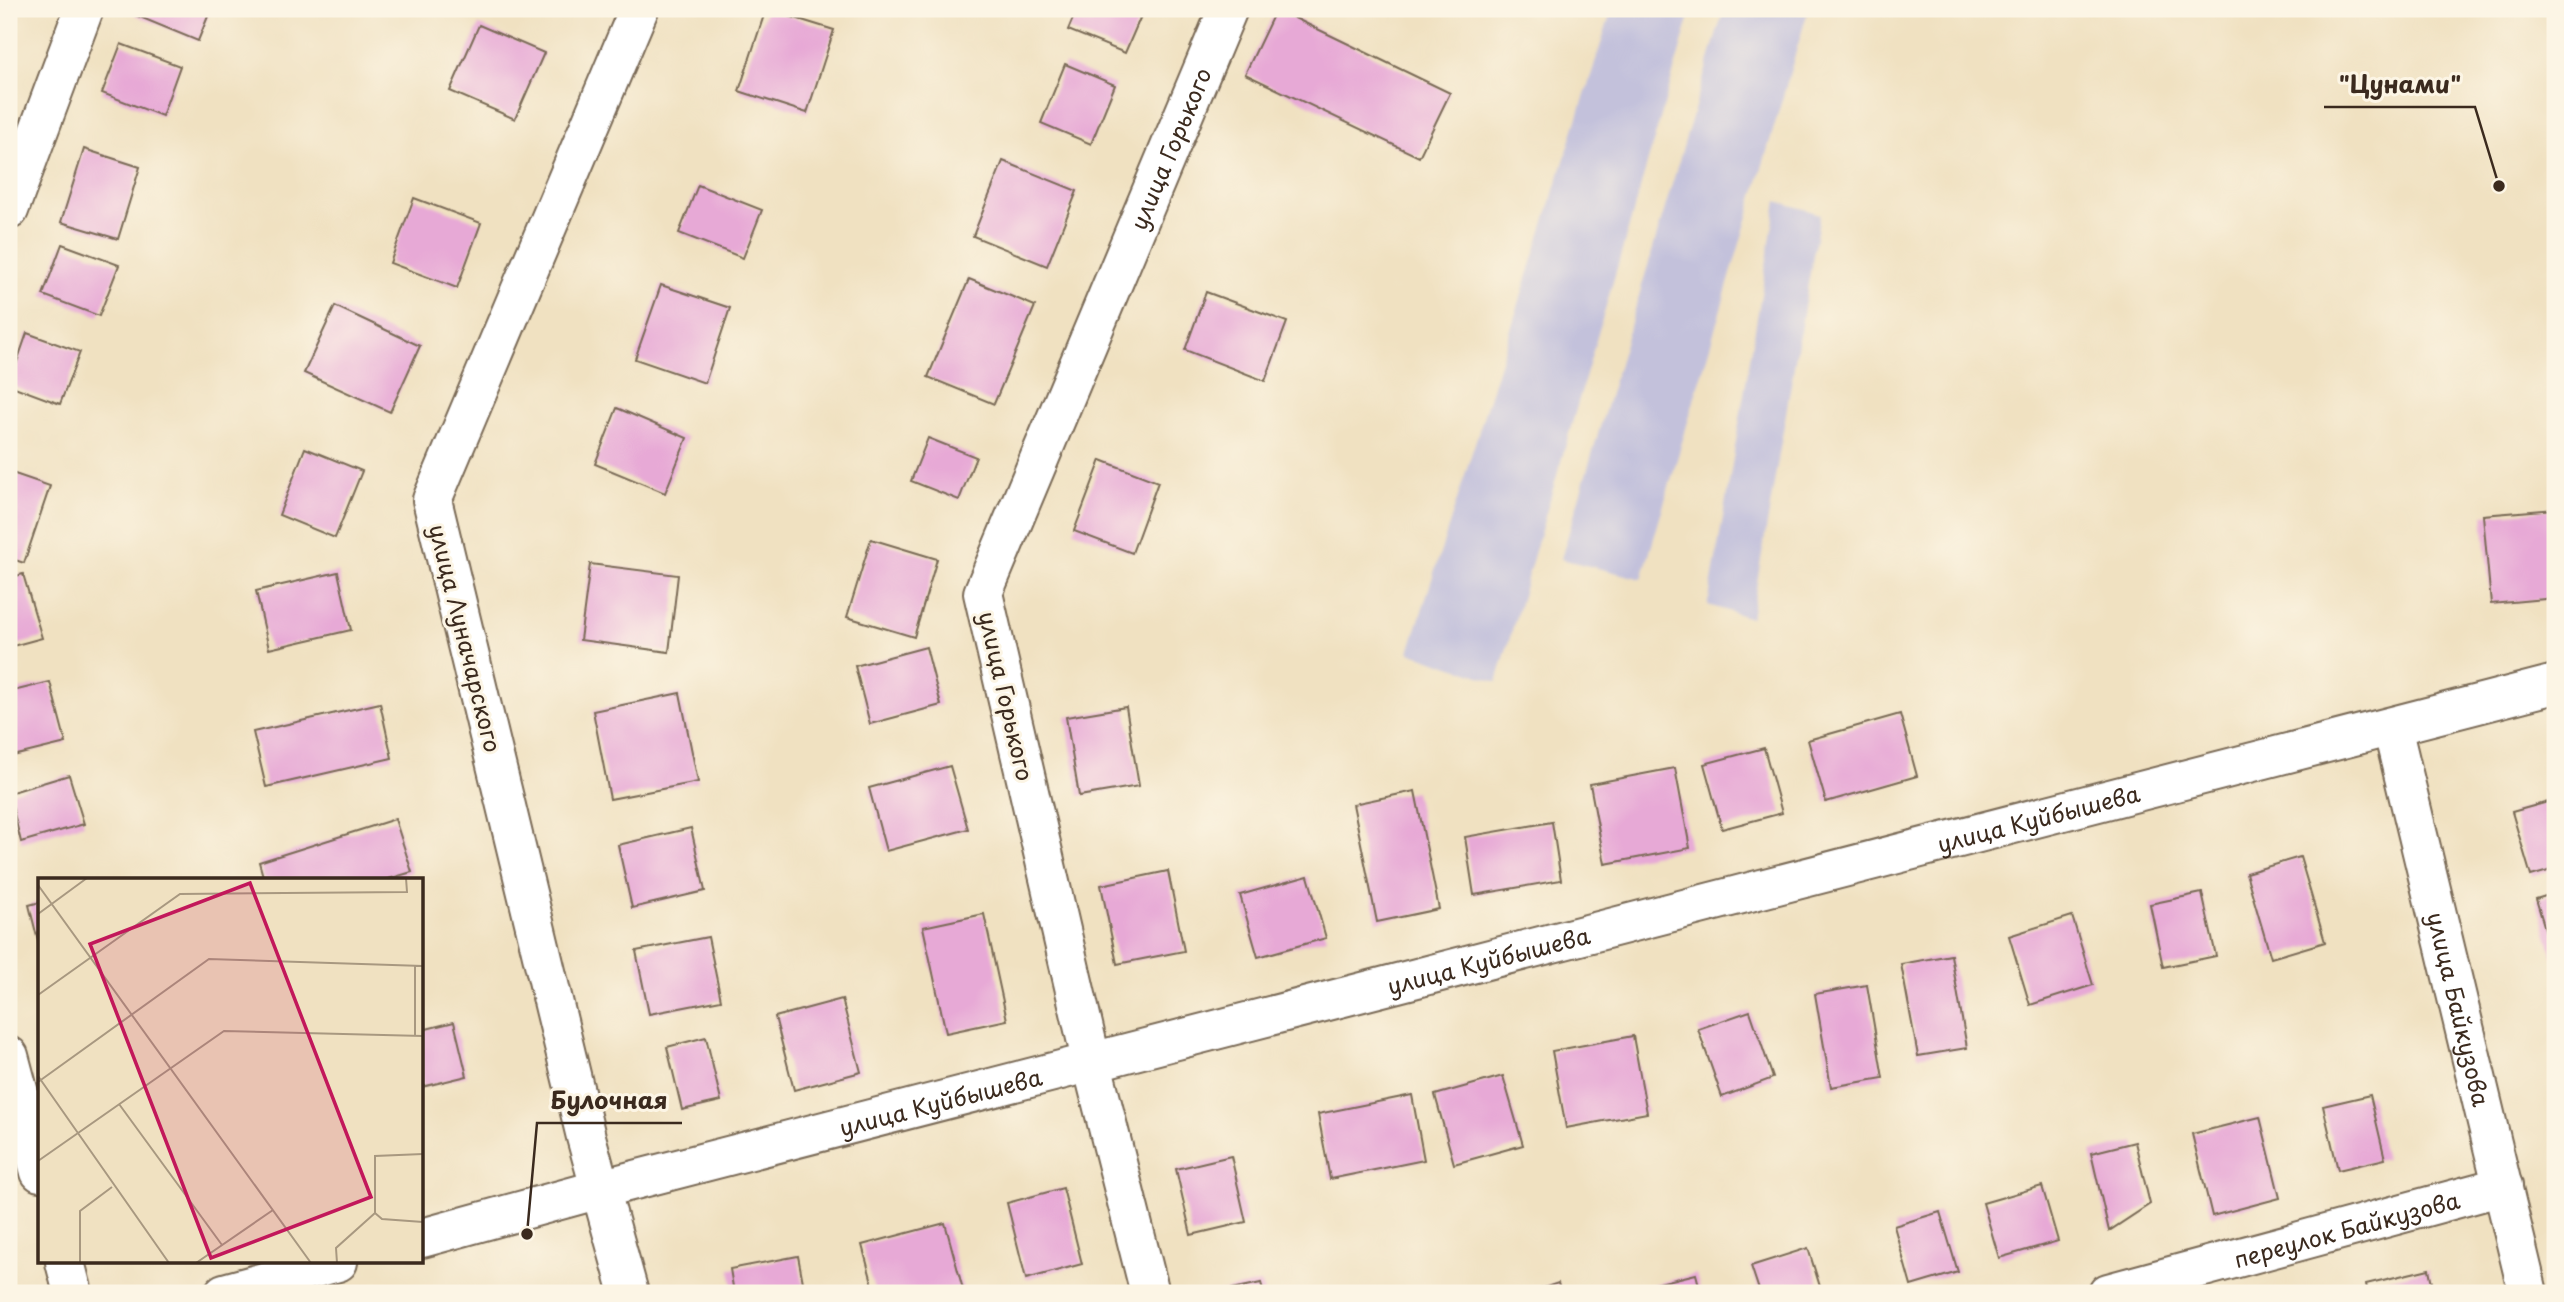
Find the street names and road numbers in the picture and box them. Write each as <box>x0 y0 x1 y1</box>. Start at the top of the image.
street label: улица Горького <box>1120 62 1219 235</box>
street label: улица Луначарского <box>421 520 511 756</box>
street label: улица Горького <box>970 608 1044 784</box>
street label: улица Куйбышева <box>1933 774 2144 860</box>
street label: улица Байкузова <box>2419 908 2500 1110</box>
street label: улица Куйбышева <box>1383 916 1594 1003</box>
street label: улица Куйбышева <box>835 1058 1046 1144</box>
street label: переулок Байкузова <box>2230 1181 2464 1276</box>

